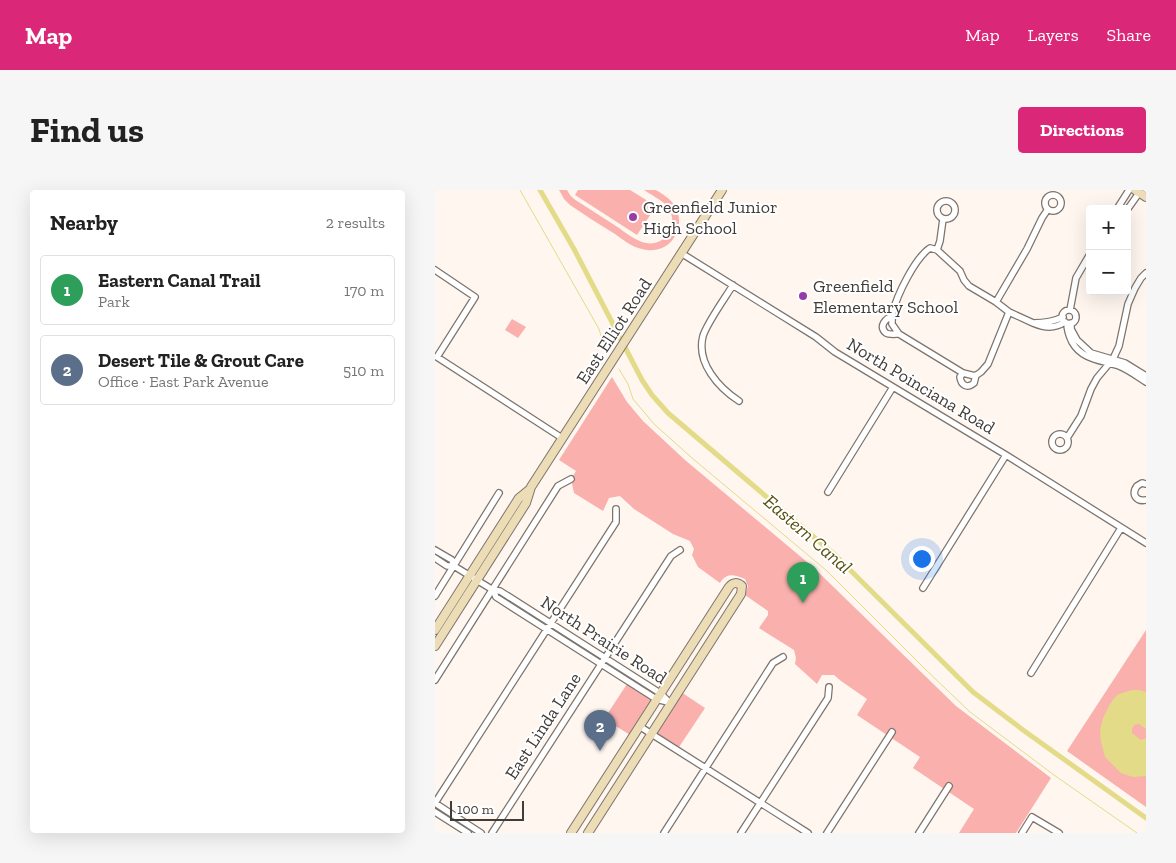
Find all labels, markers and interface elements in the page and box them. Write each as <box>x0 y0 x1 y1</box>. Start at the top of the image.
text: Map <box>25 21 72 50</box>
text: Map <box>965 24 1000 46</box>
text: Layers <box>1028 24 1079 46</box>
text: Share <box>1107 24 1151 46</box>
button: Directions <box>1018 107 1146 153</box>
text: Find us <box>30 109 144 151</box>
place label: Greenfield Junior High School <box>643 196 777 239</box>
map controls <box>1086 205 1131 295</box>
button: + <box>1086 205 1131 250</box>
text: Nearby <box>50 210 118 235</box>
marker: Greenfield Junior High School <box>627 211 639 223</box>
text: 2 results <box>326 213 385 232</box>
button: − <box>1086 250 1131 295</box>
text: Eastern Canal Trail <box>98 269 261 292</box>
street label: East Elliot Road <box>572 274 656 388</box>
place label: Greenfield Elementary School <box>813 275 958 318</box>
text: 1 <box>64 281 70 300</box>
text: 170 m <box>344 281 384 300</box>
marker: Greenfield Elementary School <box>797 290 809 302</box>
text: Park <box>98 292 130 311</box>
street label: North Poinciana Road <box>843 333 999 439</box>
text: Desert Tile & Grout Care <box>98 349 304 372</box>
text: 2 <box>63 361 71 380</box>
text: 510 m <box>343 361 384 380</box>
text: Office · East Park Avenue <box>98 372 269 391</box>
water label: Eastern Canal <box>759 489 857 579</box>
your location <box>909 546 935 572</box>
pin: 1 <box>787 562 819 603</box>
street label: North Prairie Road <box>537 591 671 689</box>
street label: East Linda Lane <box>500 668 586 784</box>
pin: 2 <box>584 710 616 751</box>
scale bar <box>450 798 524 821</box>
text: 100 m <box>457 801 494 818</box>

